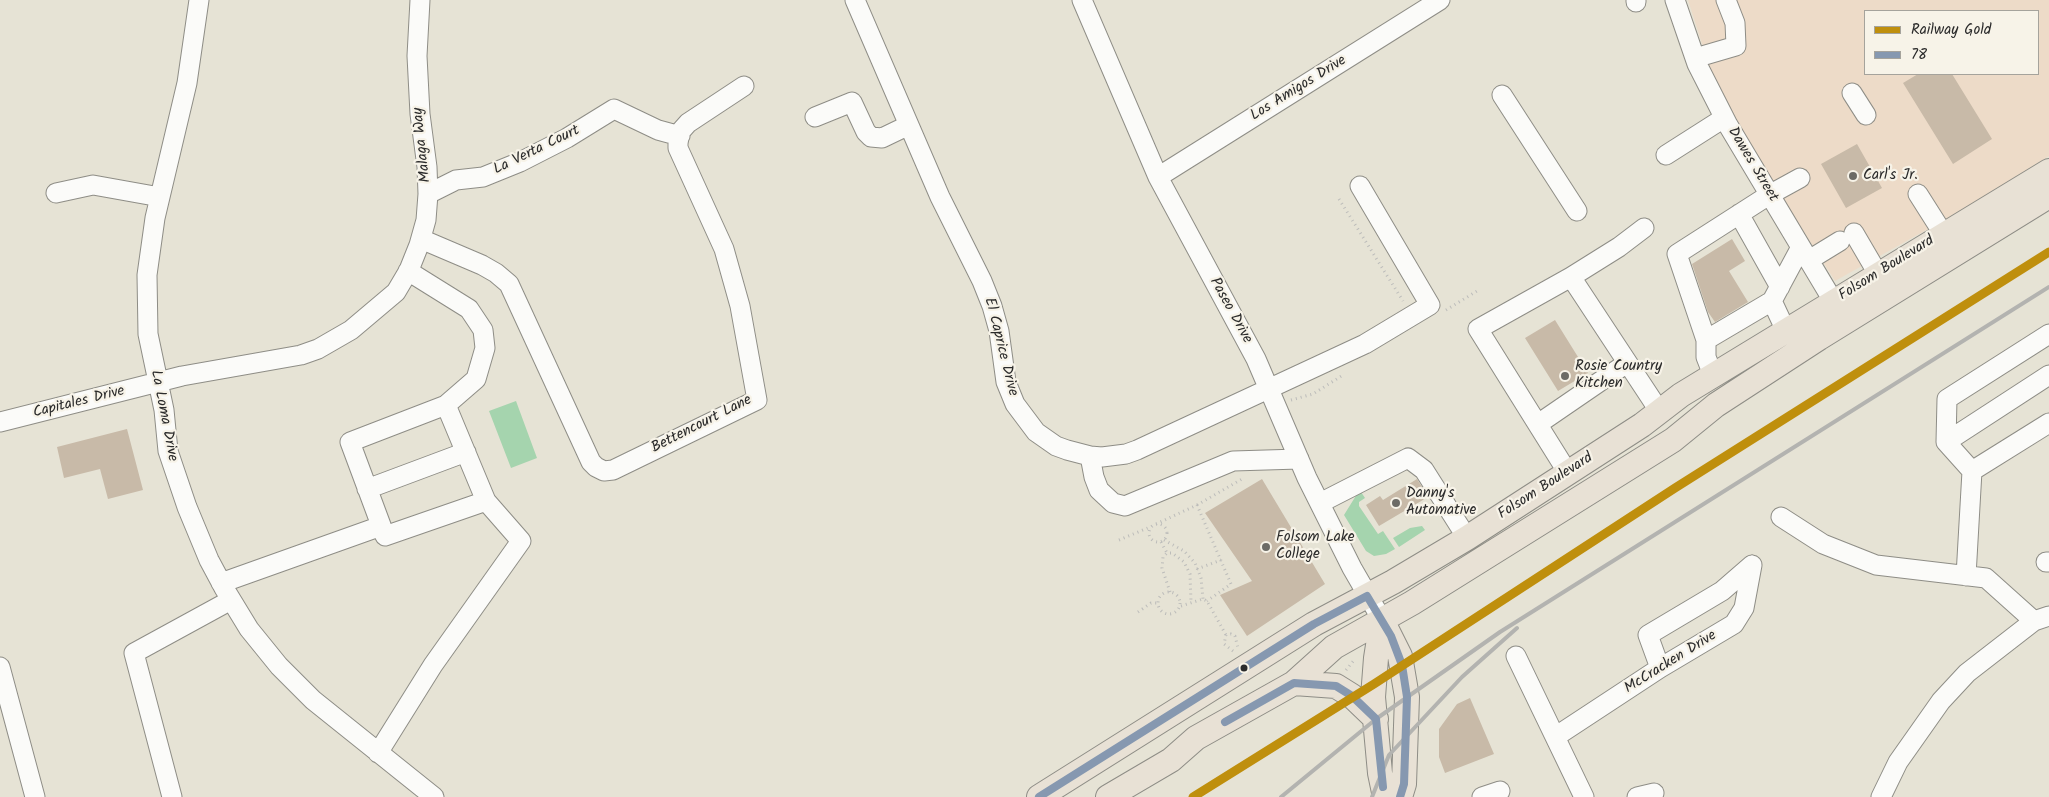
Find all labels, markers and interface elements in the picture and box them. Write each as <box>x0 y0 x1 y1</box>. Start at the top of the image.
legend <box>1864 10 2039 75</box>
text: Railway Gold <box>1911 18 1991 42</box>
text: 78 <box>1911 43 1927 67</box>
street label: Los Amigos Drive <box>1248 52 1350 126</box>
street label: Malaga Way <box>410 106 436 184</box>
street label: La Verta Court <box>491 122 583 180</box>
street label: Dawes Street <box>1723 124 1781 206</box>
place label: Carl's Jr. <box>1863 167 1918 185</box>
marker: Carl's Jr. <box>1847 170 1859 182</box>
street label: Folsom Boulevard <box>1836 232 1938 306</box>
street label: Paseo Drive <box>1205 275 1255 347</box>
street label: El Caprice Drive <box>979 296 1021 398</box>
place label: Rosie Country Kitchen <box>1575 358 1662 393</box>
street label: La Loma Drive <box>145 369 181 463</box>
marker: Rosie Country Kitchen <box>1559 370 1571 382</box>
street label: Capitales Drive <box>31 383 127 423</box>
street label: Bettencourt Lane <box>649 392 755 458</box>
street label: Folsom Boulevard <box>1495 450 1597 524</box>
place label: Danny's Automative <box>1406 485 1476 520</box>
marker: Danny's Automative <box>1390 497 1402 509</box>
place label: Folsom Lake College <box>1276 529 1354 564</box>
marker: Folsom Lake College <box>1260 541 1272 553</box>
street label: McCracken Drive <box>1622 627 1720 699</box>
unlabelled marker <box>1239 663 1249 673</box>

